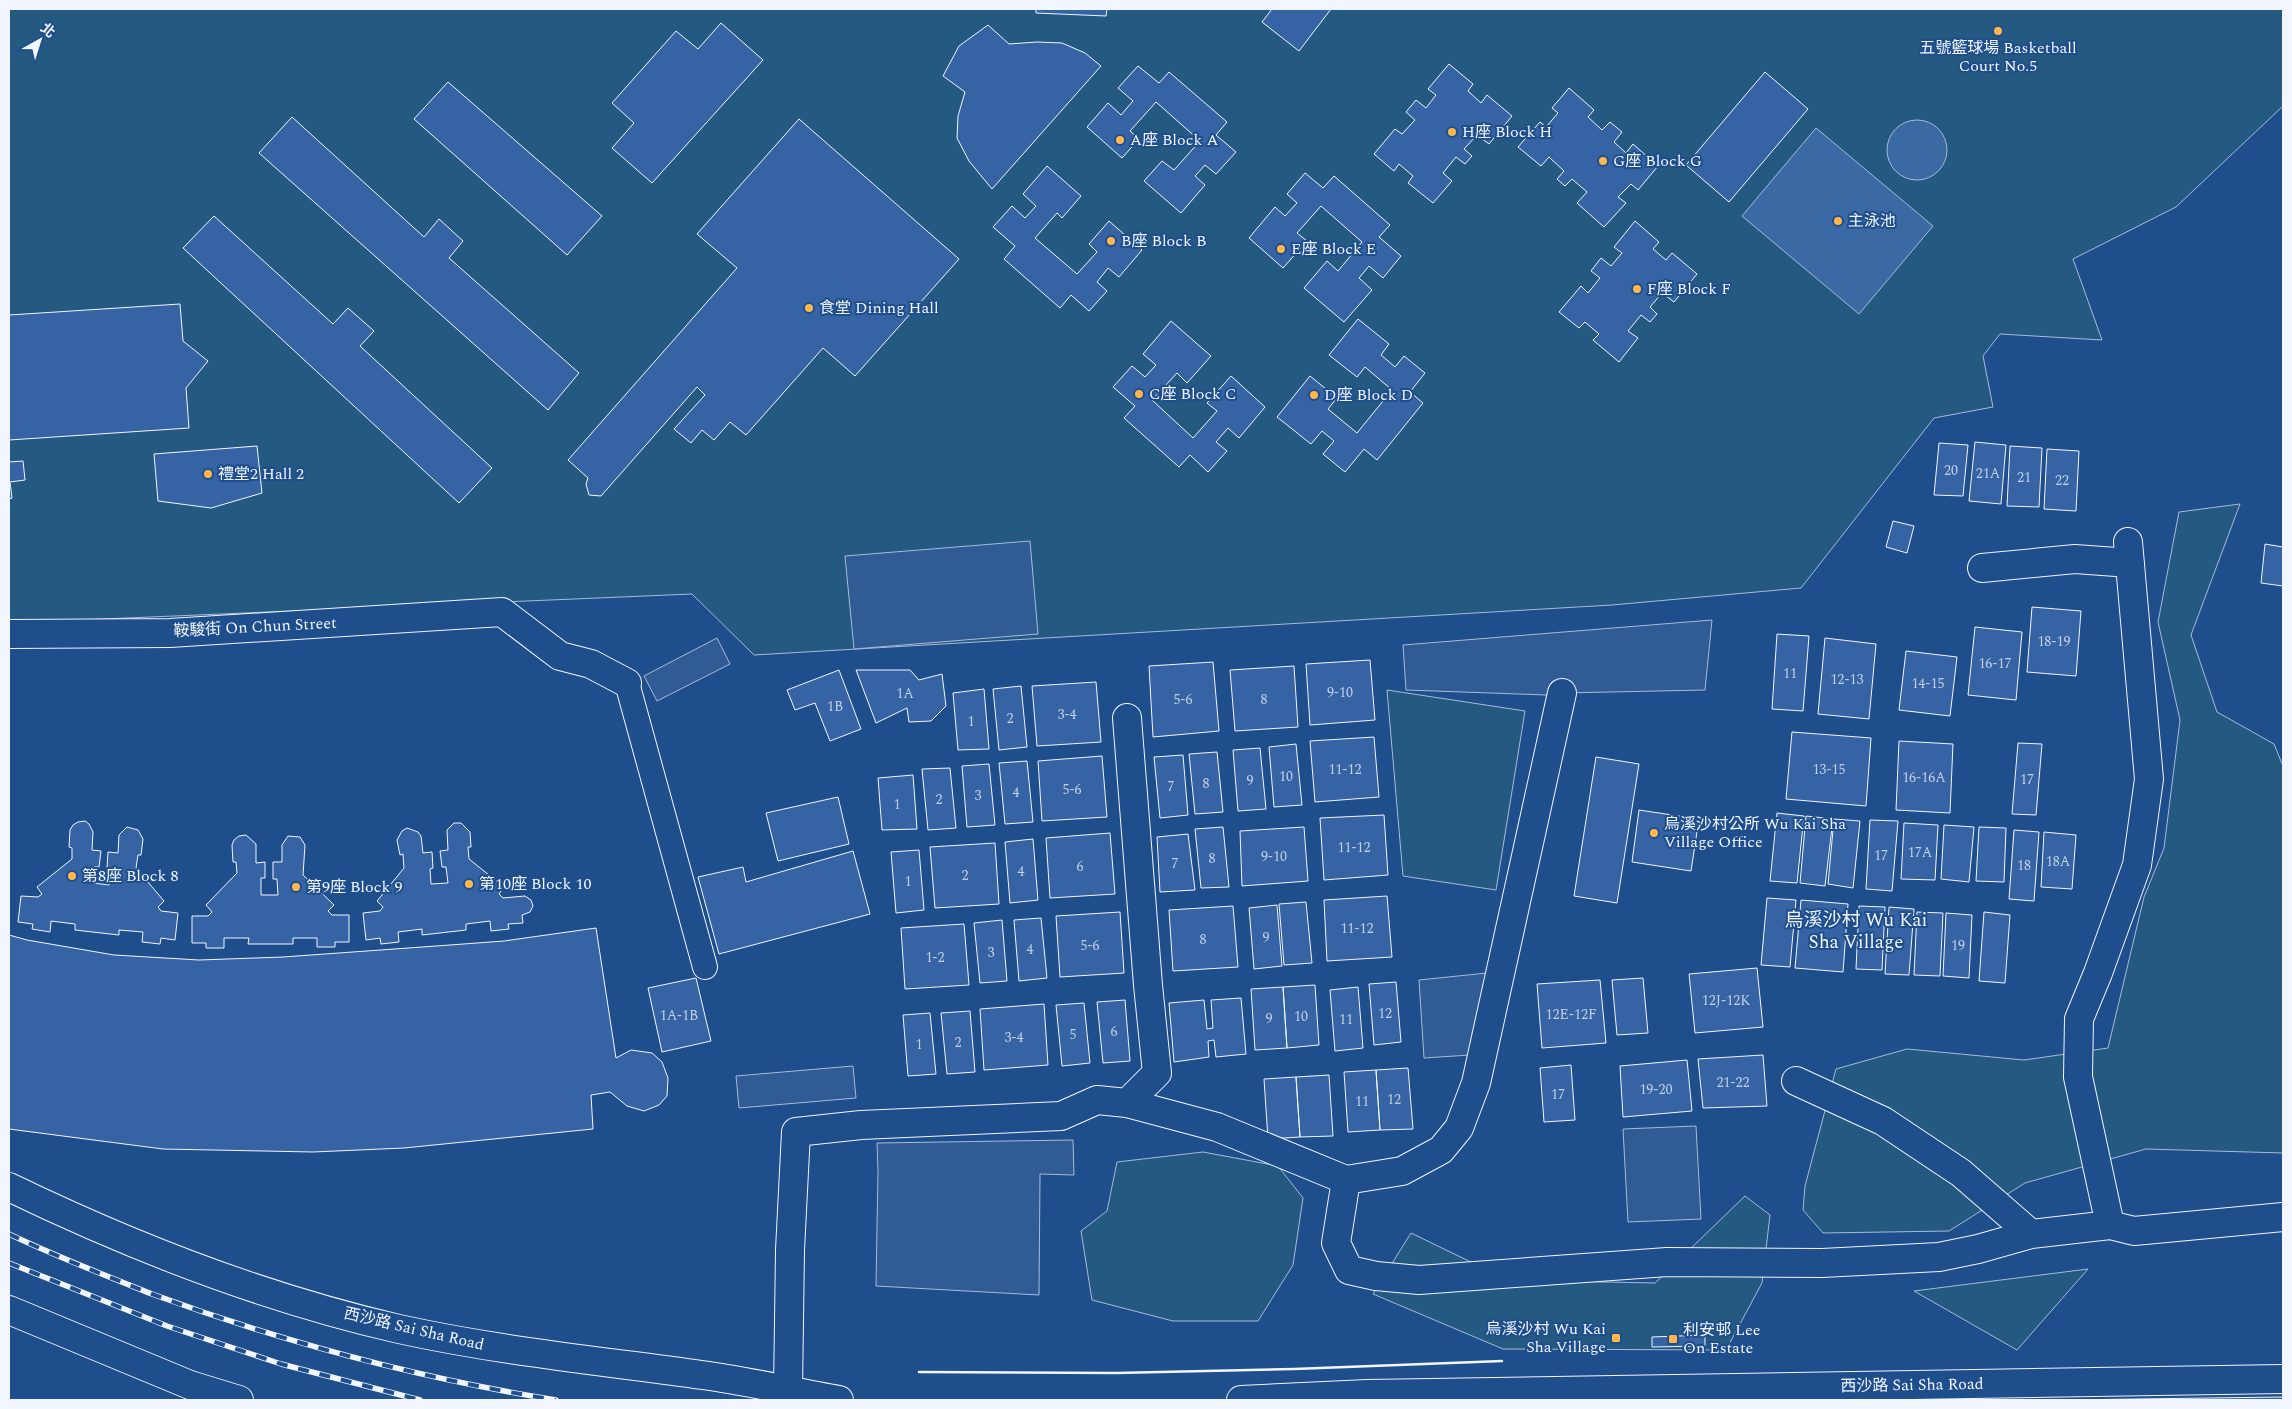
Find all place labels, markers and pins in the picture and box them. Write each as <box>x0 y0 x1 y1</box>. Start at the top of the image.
marker: 五號籃球場 Basketball Court No.5 <box>1992 25 2004 37</box>
place label: 五號籃球場 Basketball Court No.5 <box>1919 36 2077 78</box>
place label: H座 Block H <box>1462 120 1552 144</box>
marker: H座 Block H <box>1446 126 1458 138</box>
place label: A座 Block A <box>1130 128 1218 152</box>
marker: A座 Block A <box>1114 134 1126 146</box>
place label: G座 Block G <box>1613 149 1702 173</box>
marker: G座 Block G <box>1597 155 1609 167</box>
place label: 主泳池 <box>1848 209 1896 233</box>
marker: 主泳池 <box>1832 215 1844 227</box>
place label: B座 Block B <box>1121 229 1206 253</box>
marker: B座 Block B <box>1105 235 1117 247</box>
place label: E座 Block E <box>1291 237 1376 261</box>
marker: E座 Block E <box>1275 243 1287 255</box>
place label: F座 Block F <box>1647 277 1731 301</box>
marker: F座 Block F <box>1631 283 1643 295</box>
place label: 食堂 Dining Hall <box>819 296 939 320</box>
marker: 食堂 Dining Hall <box>803 302 815 314</box>
place label: C座 Block C <box>1149 382 1237 406</box>
place label: D座 Block D <box>1324 383 1413 407</box>
marker: C座 Block C <box>1133 388 1145 400</box>
marker: D座 Block D <box>1308 389 1320 401</box>
place label: 禮堂2 Hall 2 <box>218 462 304 486</box>
marker: 禮堂2 Hall 2 <box>202 468 214 480</box>
place label: 烏溪沙村公所 Wu Kai Sha Village Office <box>1664 812 1846 854</box>
marker: 烏溪沙村公所 Wu Kai Sha Village Office <box>1648 827 1660 839</box>
place label: 第8座 Block 8 <box>82 864 178 888</box>
marker: 第8座 Block 8 <box>66 870 78 882</box>
place label: 第10座 Block 10 <box>479 872 591 896</box>
place label: 第9座 Block 9 <box>306 875 402 899</box>
marker: 第10座 Block 10 <box>463 878 475 890</box>
marker: 第9座 Block 9 <box>290 881 302 893</box>
place label: 烏溪沙村 Wu Kai Sha Village <box>1485 1317 1606 1359</box>
place label: 利安邨 Lee On Estate <box>1683 1318 1761 1360</box>
marker: 烏溪沙村 Wu Kai Sha Village <box>1610 1332 1622 1344</box>
marker: 利安邨 Lee On Estate <box>1667 1333 1679 1345</box>

